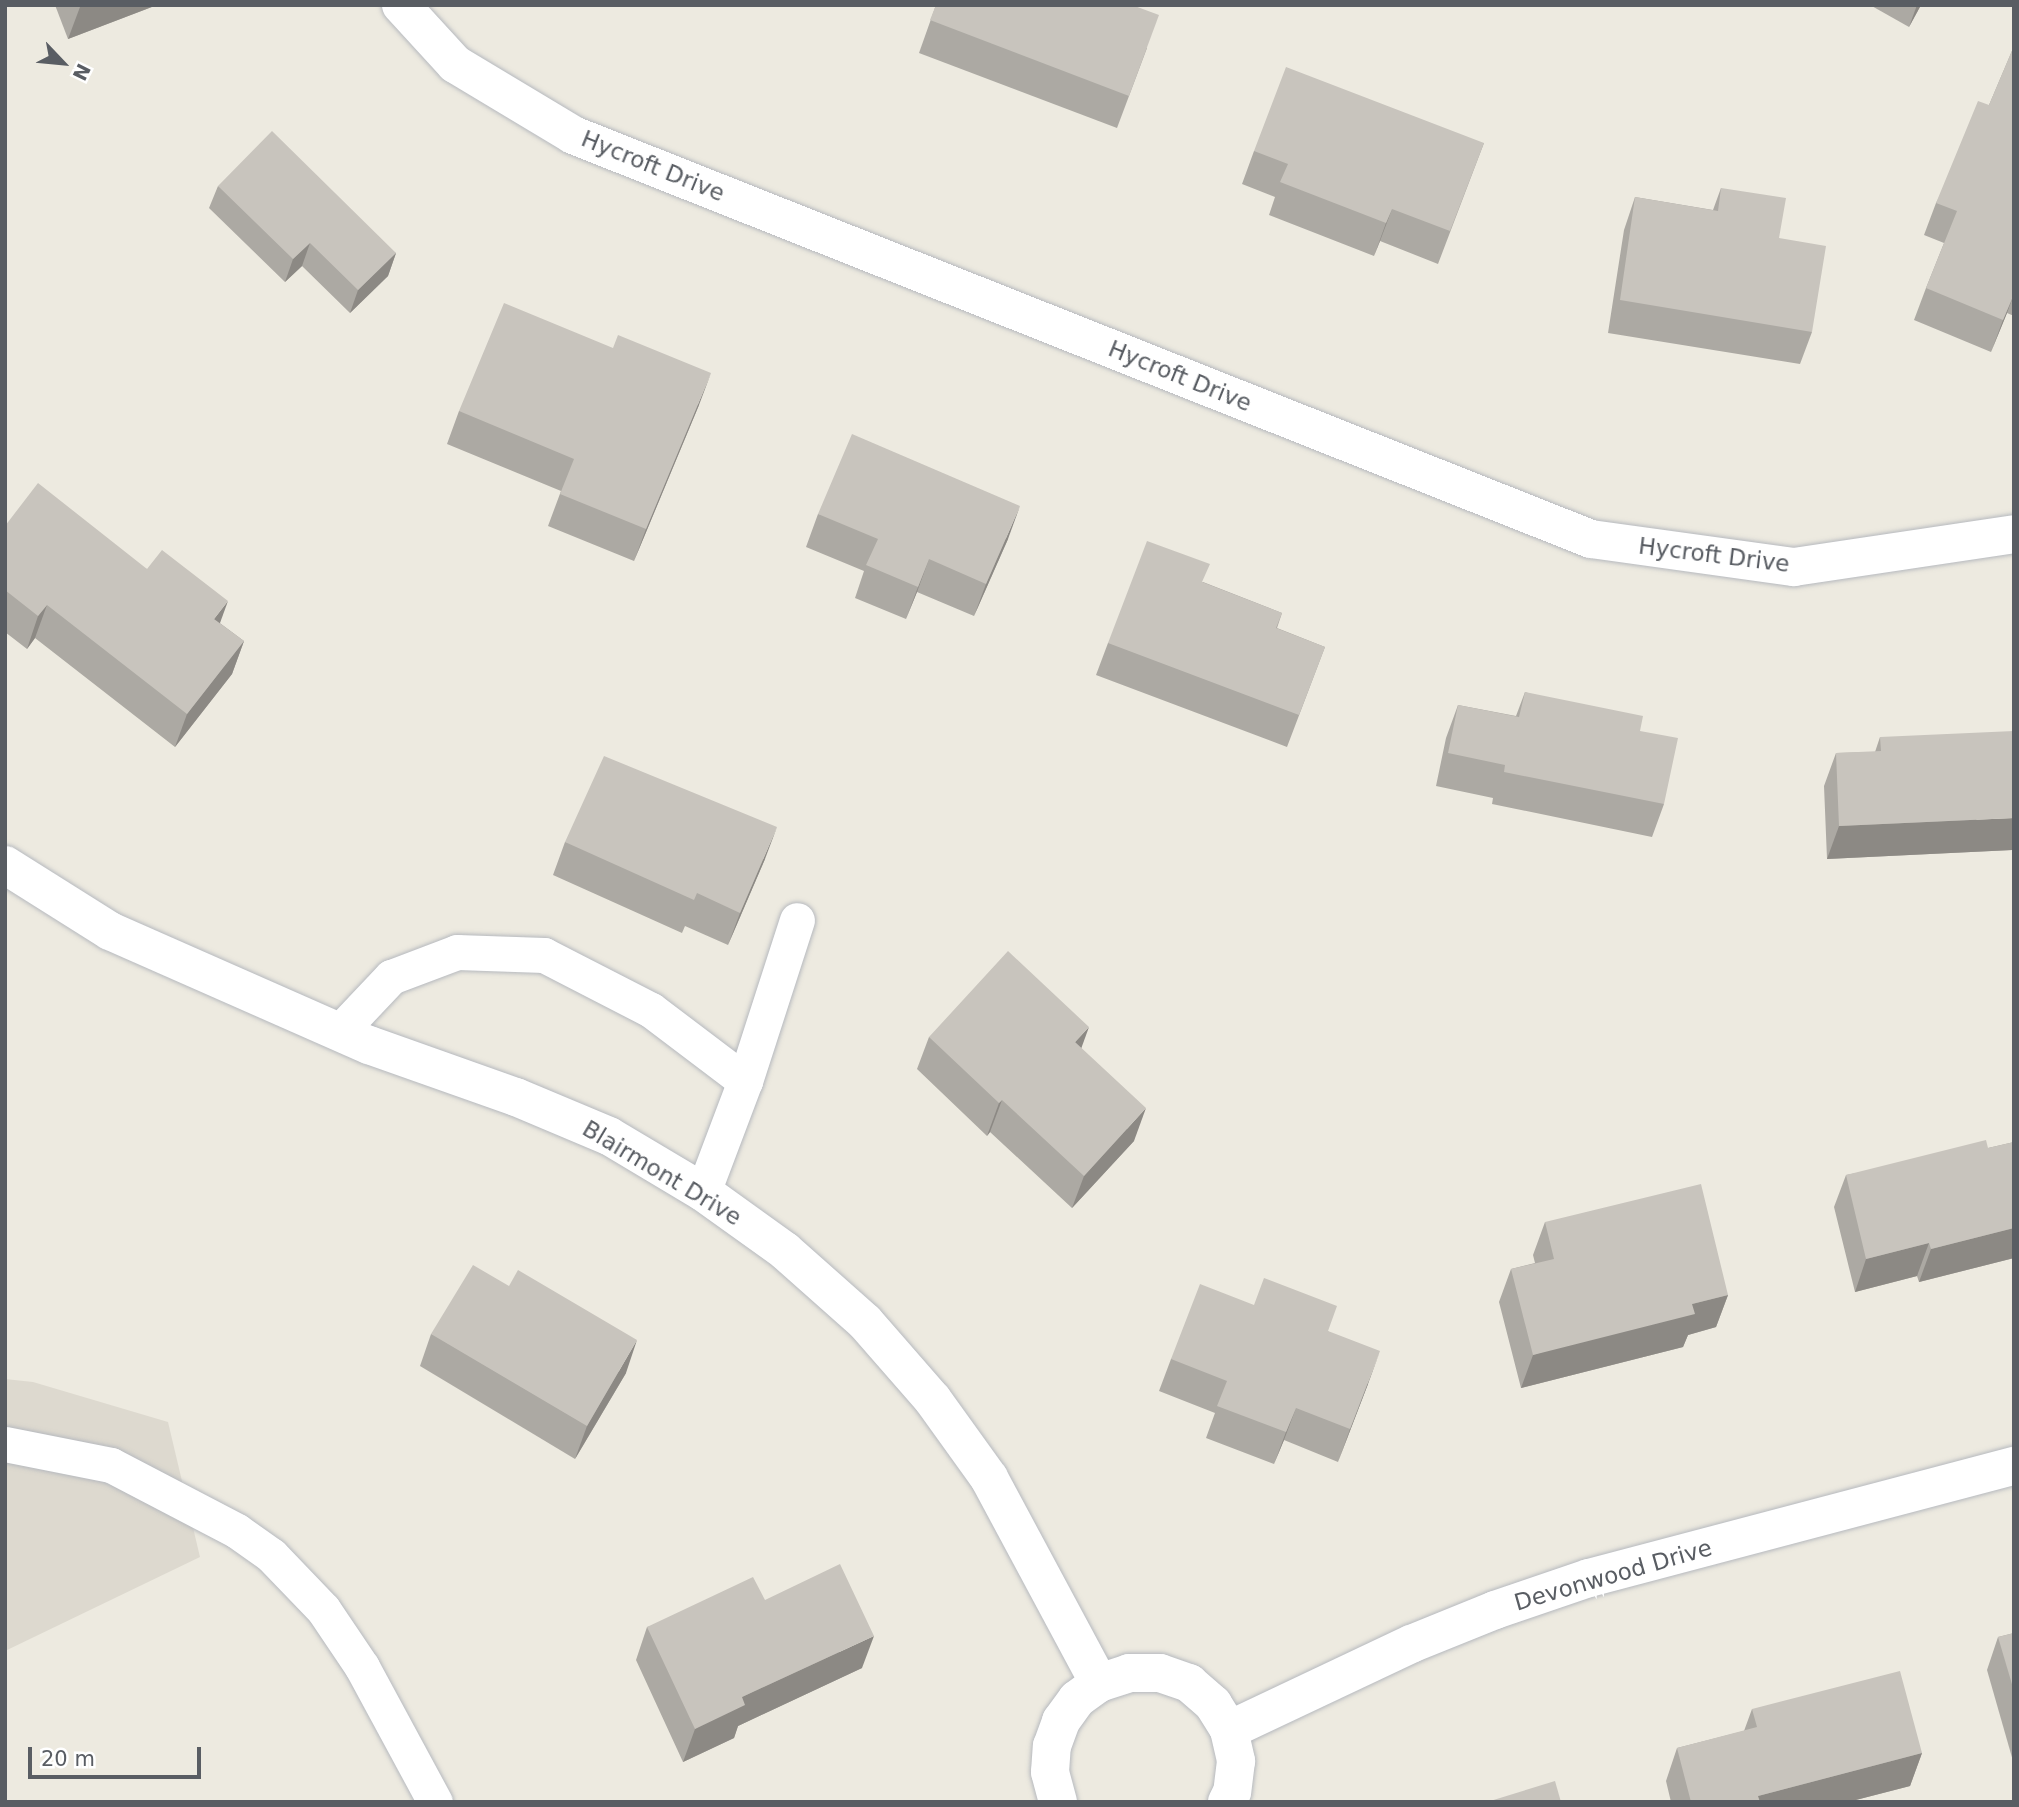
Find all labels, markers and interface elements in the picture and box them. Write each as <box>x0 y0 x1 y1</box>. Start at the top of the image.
north arrow <box>28 28 98 98</box>
text: N <box>69 60 95 84</box>
street label: Hycroft Drive <box>577 125 729 207</box>
street label: Hycroft Drive <box>1104 335 1256 417</box>
street label: Hycroft Drive <box>1637 532 1791 578</box>
street label: Blairmont Drive <box>578 1115 746 1231</box>
street label: Devonwood Drive <box>1511 1534 1715 1616</box>
scale bar <box>32 1734 205 1778</box>
text: 20 m <box>41 1747 95 1771</box>

